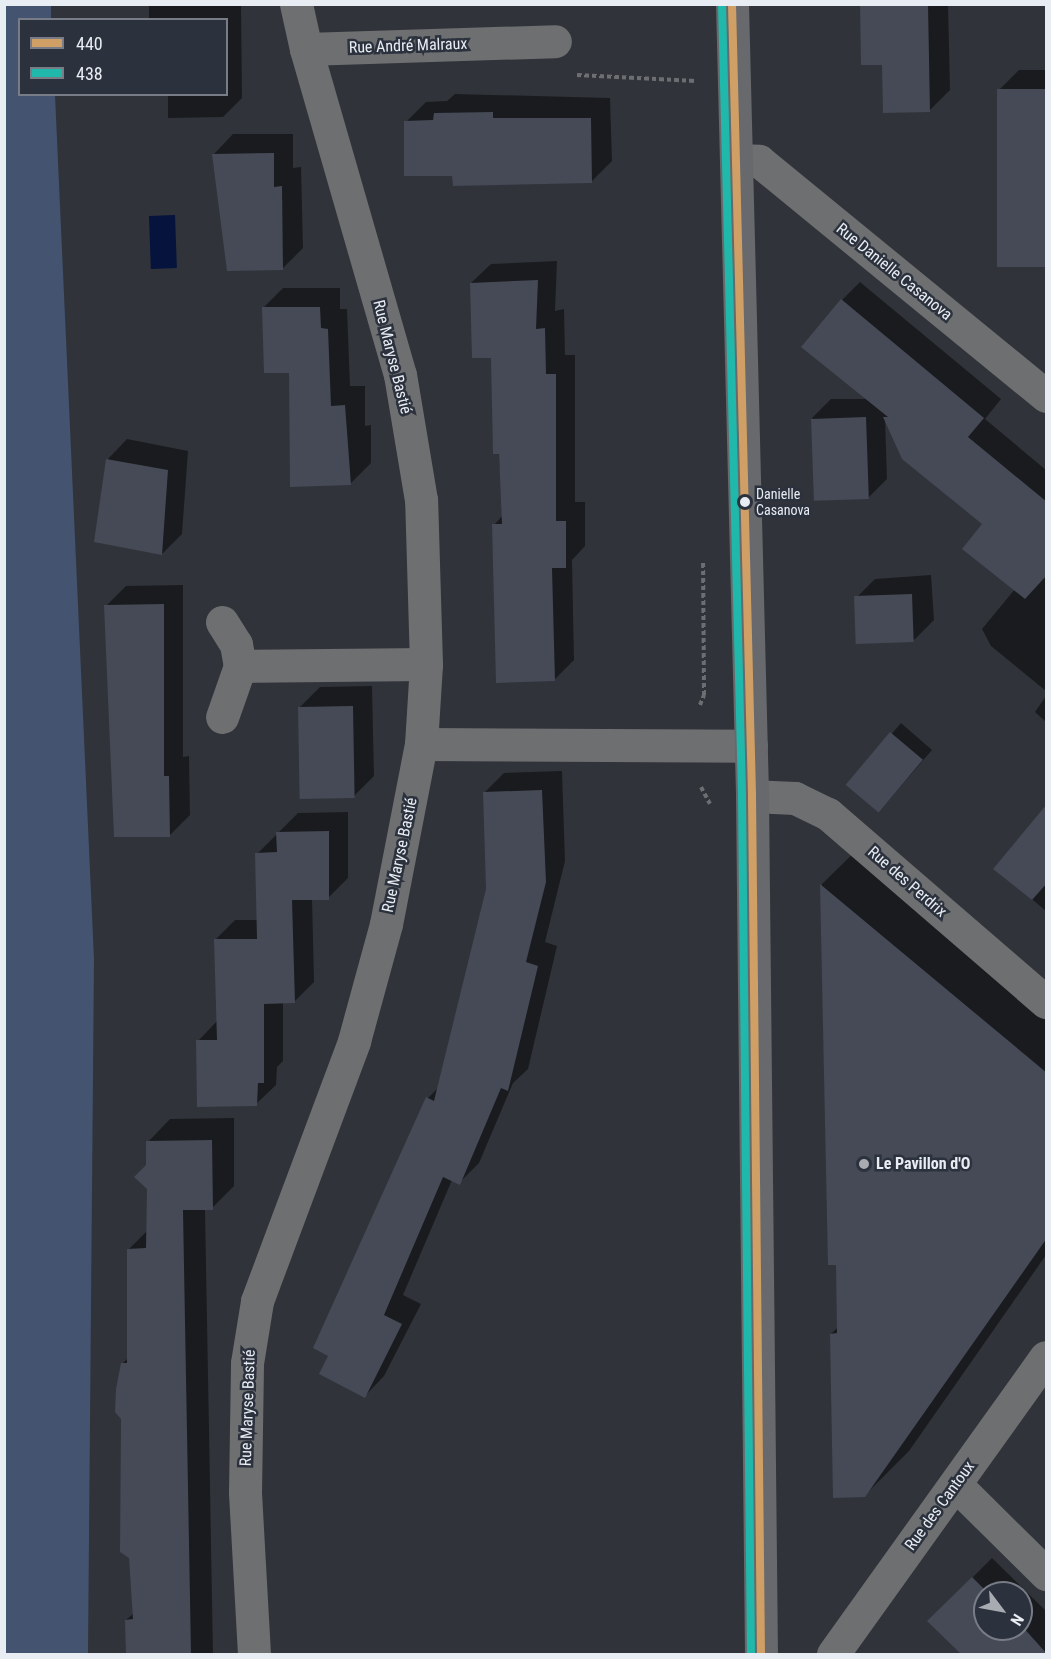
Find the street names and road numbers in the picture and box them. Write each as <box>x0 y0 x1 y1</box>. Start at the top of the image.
street label: Rue André Malraux <box>348 34 468 58</box>
street label: Rue Danielle Casanova <box>832 219 956 325</box>
street label: Rue Maryse Bastié <box>369 298 415 416</box>
street label: Rue Maryse Bastié <box>378 796 422 914</box>
street label: Rue des Perdrix <box>864 843 950 921</box>
street label: Rue Maryse Bastié <box>236 1349 260 1467</box>
street label: Rue des Cantoux <box>901 1458 979 1554</box>

